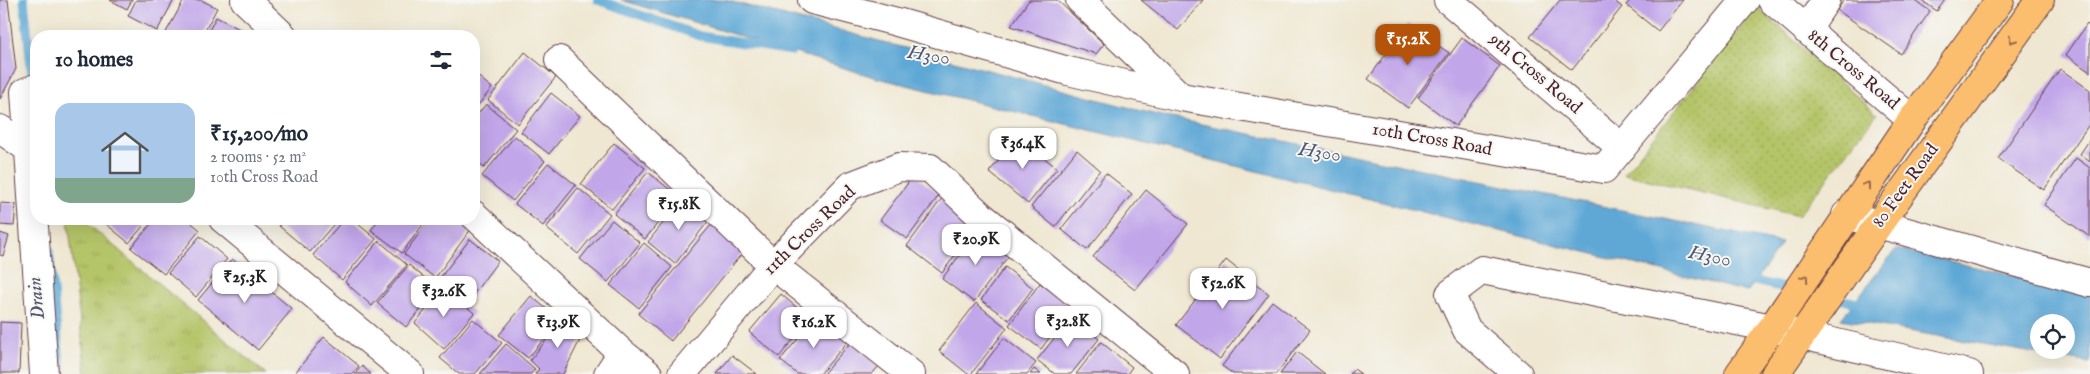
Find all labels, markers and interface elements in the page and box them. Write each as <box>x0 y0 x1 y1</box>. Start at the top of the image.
pin: ₹15.2K <box>1367 23 1449 66</box>
street label: 8th Cross Road <box>1802 25 1904 115</box>
street label: 9th Cross Road <box>1483 28 1586 120</box>
text: ₹15.2K <box>1386 30 1430 50</box>
one-way arrow <box>2009 34 2018 43</box>
water label: H300 <box>905 41 952 71</box>
icon: filters <box>427 46 455 74</box>
text: 10 homes <box>55 47 133 74</box>
street label: 10th Cross Road <box>1370 118 1494 162</box>
text: ₹15,200/mo <box>210 121 308 148</box>
icon: home <box>95 123 155 183</box>
pin: ₹36.4K <box>982 128 1064 170</box>
text: ₹36.4K <box>1001 134 1045 154</box>
water label: H300 <box>1296 138 1343 168</box>
street label: 80 Feet Road <box>1868 139 1944 233</box>
text: 2 rooms · 52 m² <box>210 148 306 168</box>
text: 10th Cross Road <box>210 168 318 188</box>
street label: 11th Cross Road <box>759 181 861 281</box>
one-way arrow <box>1861 181 1870 191</box>
pin: ₹15.8K <box>638 188 720 231</box>
text: ₹15.8K <box>658 195 700 215</box>
pin: ₹20.9K <box>935 224 1017 266</box>
text: ₹20.9K <box>953 230 999 250</box>
water label: H300 <box>1685 241 1734 273</box>
pin: ₹25.3K <box>204 262 286 304</box>
text: ₹25.3K <box>223 268 267 288</box>
pin: ₹52.6K <box>1182 268 1264 310</box>
text: ₹52.6K <box>1201 274 1245 294</box>
water label: Drain <box>23 275 51 320</box>
one-way arrow <box>1799 275 1808 284</box>
pin: ₹32.6K <box>403 276 485 318</box>
text: ₹32.6K <box>422 282 466 302</box>
pin: ₹13.9K <box>517 306 599 349</box>
pin: ₹16.2K <box>773 306 855 349</box>
pin: ₹32.8K <box>1027 306 1109 348</box>
text: ₹32.8K <box>1046 312 1090 332</box>
text: ₹13.9K <box>536 313 580 333</box>
text: ₹16.2K <box>792 313 836 333</box>
map controls <box>2030 314 2075 359</box>
button: locate <box>2030 314 2075 359</box>

